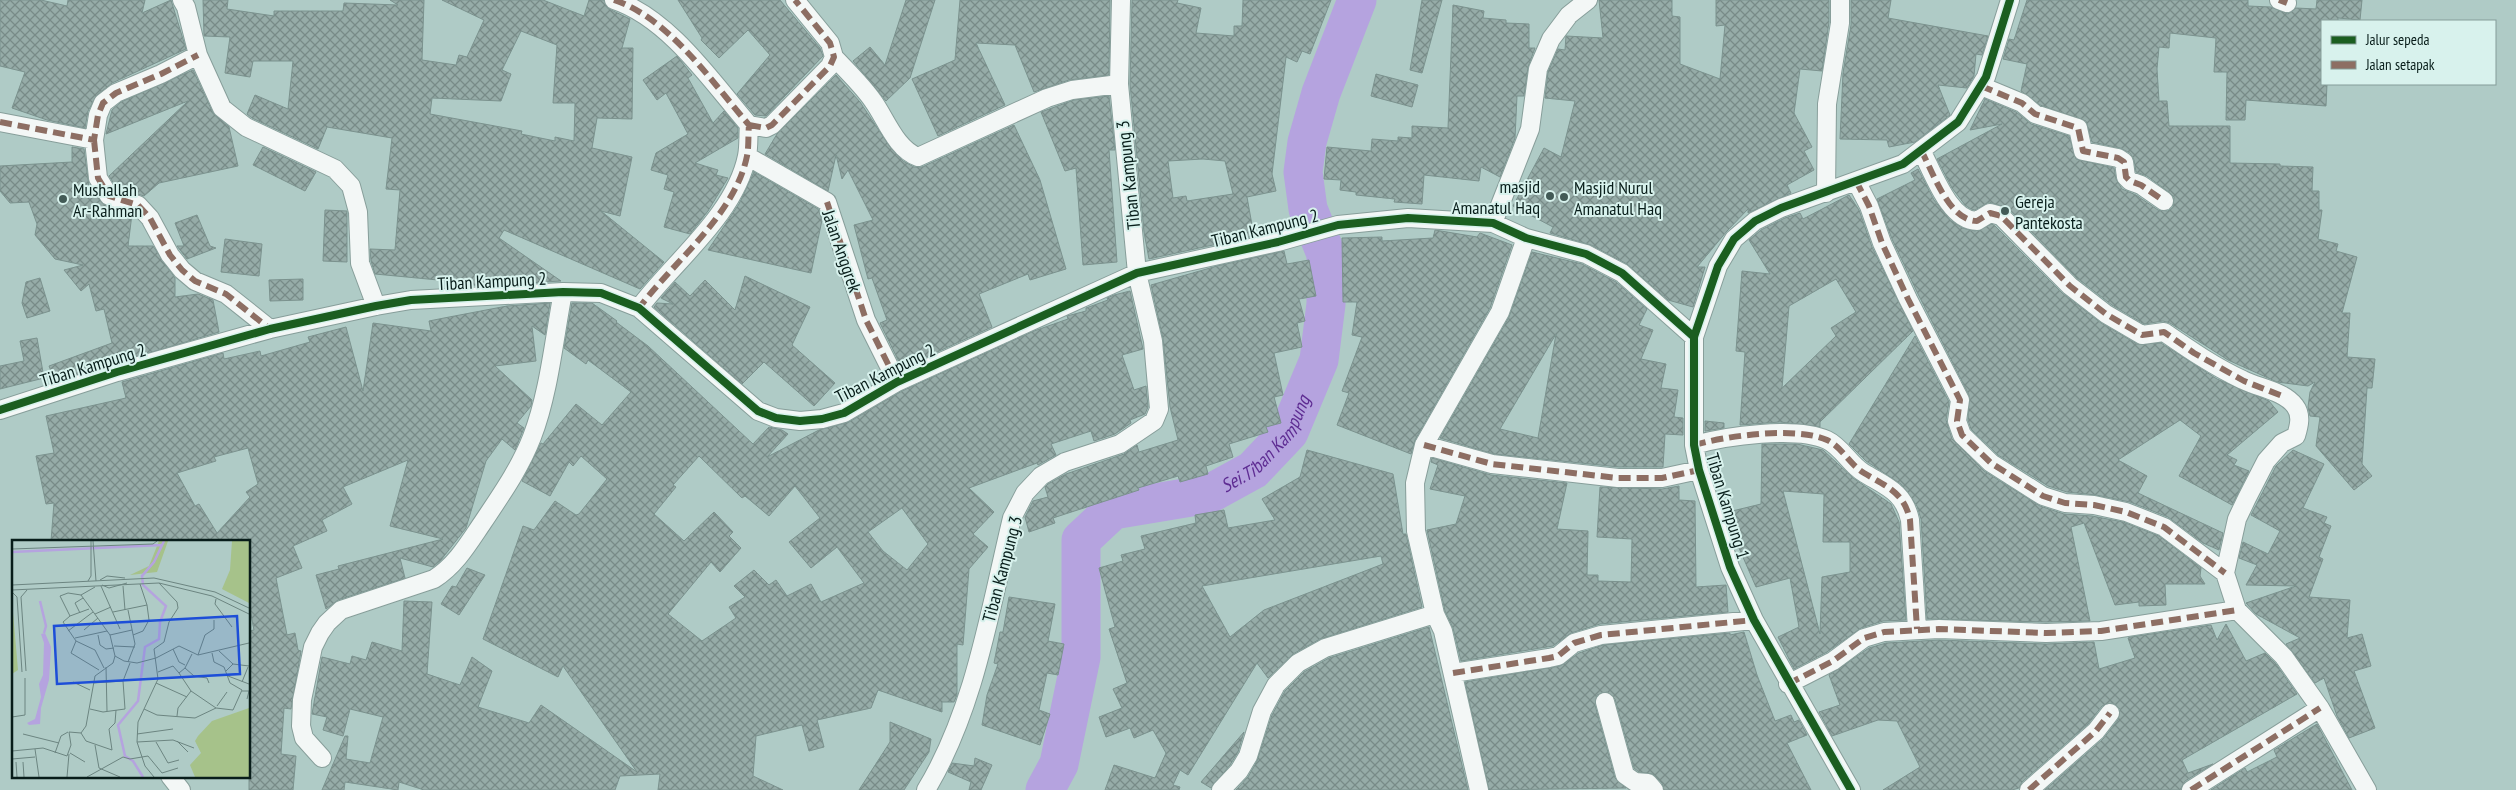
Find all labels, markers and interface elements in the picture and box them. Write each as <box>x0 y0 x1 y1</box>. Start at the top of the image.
legend <box>2321 20 2496 85</box>
text: Jalur sepeda <box>2365 30 2429 49</box>
text: Jalan setapak <box>2365 55 2435 74</box>
street label: Tiban Kampung 3 <box>1111 119 1145 231</box>
place label: masjid Amanatul Haq <box>1452 175 1540 219</box>
place label: Masjid Nurul Amanatul Haq <box>1574 176 1662 220</box>
place label: Mushallah Ar-Rahman <box>73 178 142 222</box>
marker: masjid Amanatul Haq <box>1544 190 1556 202</box>
place label: Gereja Pantekosta <box>2015 190 2083 234</box>
marker: Masjid Nurul Amanatul Haq <box>1558 191 1570 203</box>
marker: Mushallah Ar-Rahman <box>57 193 69 205</box>
street label: Tiban Kampung 2 <box>1209 204 1321 252</box>
marker: Gereja Pantekosta <box>1999 205 2011 217</box>
street label: Jalan Anggrek <box>817 206 867 295</box>
street label: Tiban Kampung 2 <box>437 267 547 295</box>
street label: Tiban Kampung 2 <box>37 338 149 392</box>
street label: Tiban Kampung 2 <box>831 338 939 408</box>
water label: Sei.Tiban Kampung <box>1216 390 1316 497</box>
street label: Tiban Kampung 1 <box>1701 450 1755 562</box>
street label: Tiban Kampung 3 <box>977 513 1027 625</box>
inset map <box>12 540 250 778</box>

